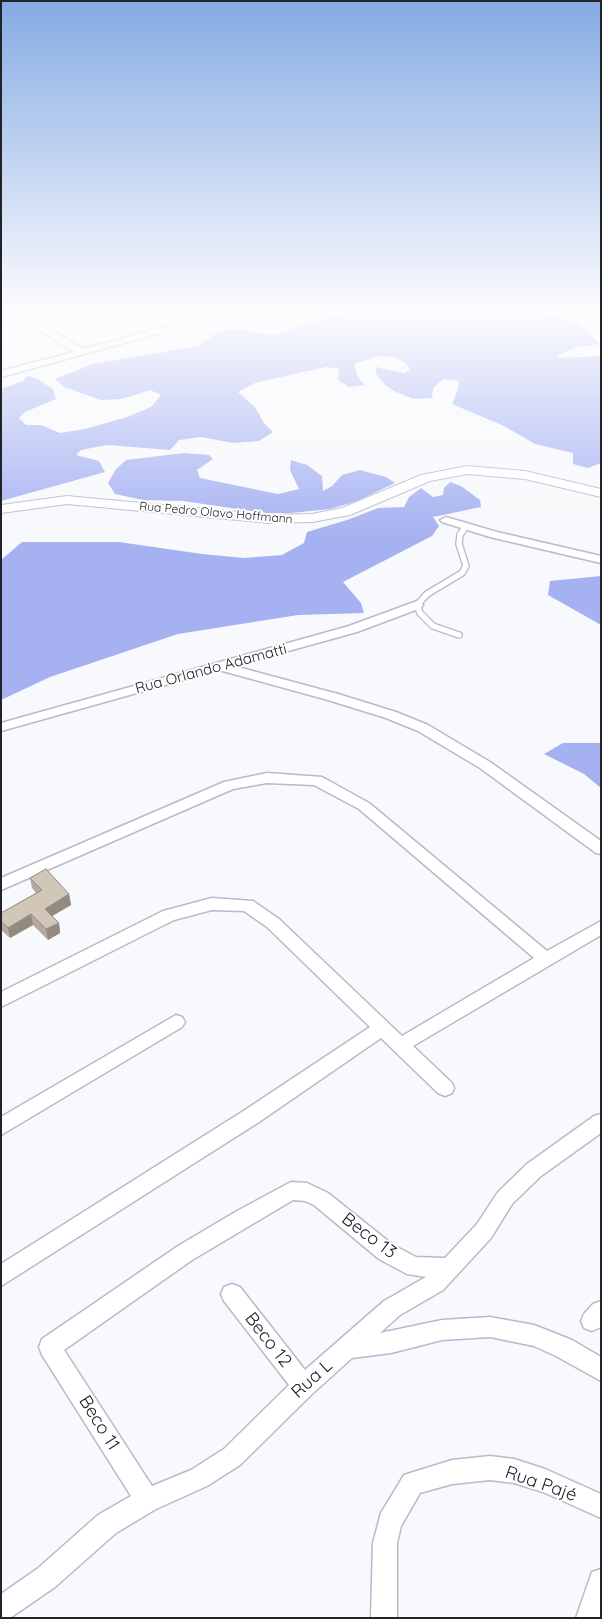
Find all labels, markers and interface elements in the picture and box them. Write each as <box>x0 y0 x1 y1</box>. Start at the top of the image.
street label: Rua Pedro Olavo Hoffmann <box>139 499 293 527</box>
street label: Rua Orlando Adamatti <box>133 640 289 698</box>
street label: Beco 13 <box>337 1208 401 1264</box>
street label: Beco 12 <box>240 1308 296 1372</box>
street label: Rua L <box>287 1355 337 1403</box>
street label: Beco 11 <box>74 1392 124 1454</box>
street label: Rua Pajé <box>502 1462 580 1506</box>

